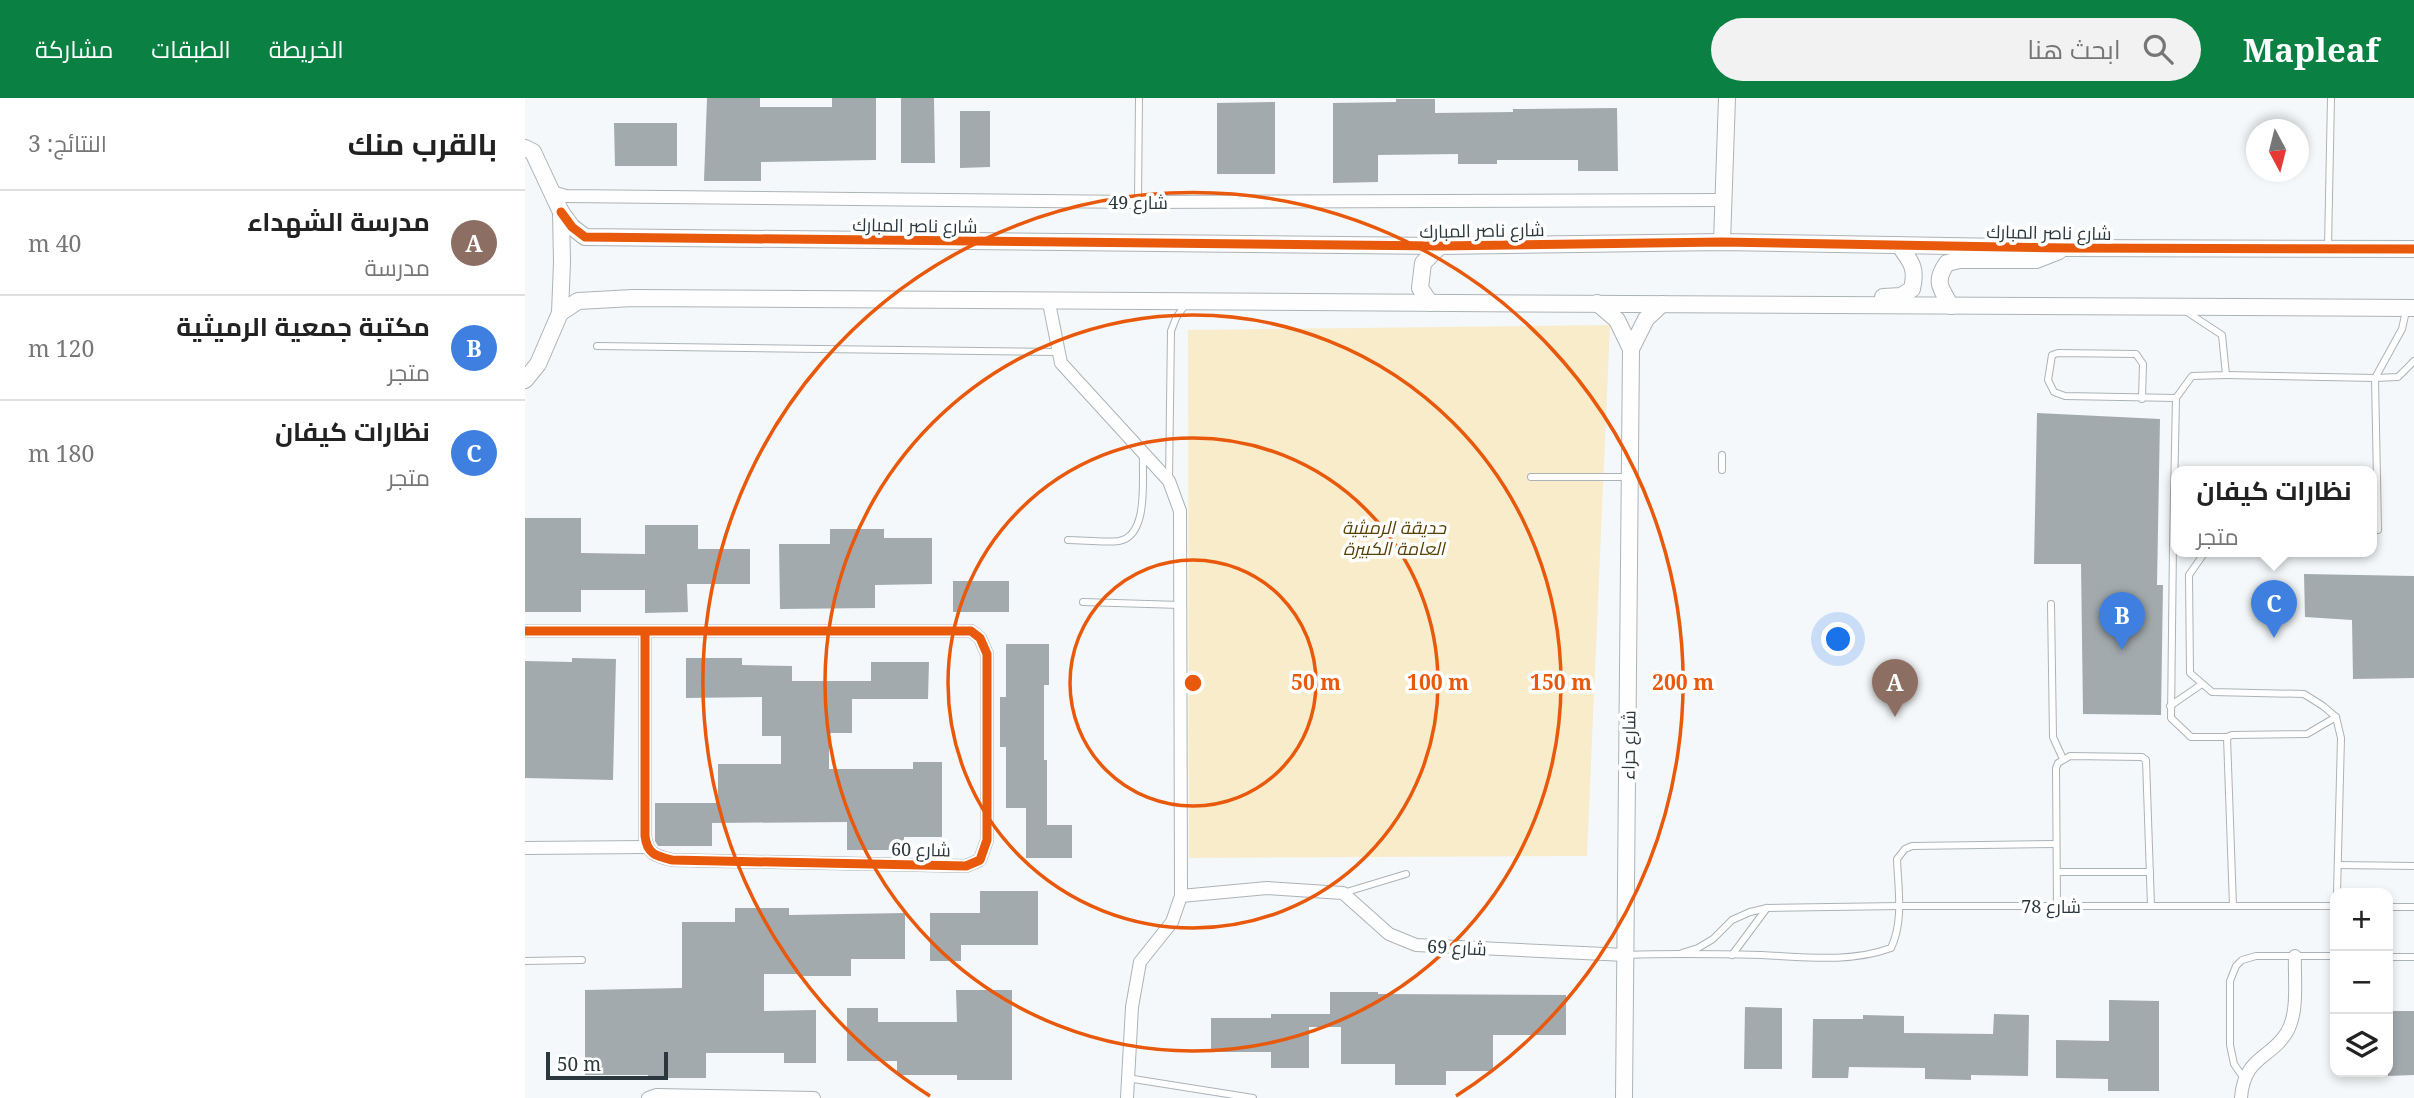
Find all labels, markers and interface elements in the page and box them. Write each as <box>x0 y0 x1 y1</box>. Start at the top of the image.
search box <box>1711 18 2201 81</box>
text: Mapleaf <box>2243 27 2379 72</box>
icon: search <box>2139 30 2177 68</box>
text: ابحث هنا <box>2027 31 2121 67</box>
text: مشاركة <box>35 32 113 65</box>
text: الطبقات <box>151 32 231 65</box>
text: الخريطة <box>269 32 344 65</box>
north arrow <box>2246 119 2309 182</box>
text: بالقرب منك <box>348 123 497 164</box>
text: النتائج: 3 <box>28 127 107 159</box>
street label: شارع 49 <box>1108 190 1168 215</box>
text: مدرسة الشهداء <box>247 203 430 239</box>
street label: شارع ناصر المبارك <box>852 212 978 239</box>
street label: شارع ناصر المبارك <box>1419 217 1545 244</box>
street label: شارع ناصر المبارك <box>1986 219 2112 246</box>
text: 40 m <box>28 227 81 259</box>
text: A <box>465 227 483 259</box>
text: مدرسة <box>365 251 430 283</box>
text: مكتبة جمعية الرميثية <box>176 308 430 344</box>
text: 120 m <box>28 332 94 364</box>
text: B <box>466 332 482 364</box>
text: متجر <box>388 356 430 388</box>
text: نظارات كيفان <box>275 413 430 449</box>
text: 180 m <box>28 437 94 469</box>
text: C <box>466 437 482 469</box>
text: متجر <box>388 461 430 493</box>
popup <box>2171 466 2377 557</box>
text: نظارات كيفان <box>2196 472 2352 508</box>
park label: حديقة الرميثية العامة الكبيرة <box>1342 515 1447 560</box>
text: متجر <box>2196 520 2239 552</box>
pin: C <box>2251 580 2297 638</box>
pin: B <box>2099 592 2145 650</box>
your location <box>1821 622 1855 656</box>
pin: A <box>1872 659 1918 717</box>
text: 50 m <box>1291 668 1341 696</box>
text: 100 m <box>1407 668 1469 696</box>
text: 150 m <box>1530 668 1592 696</box>
text: 200 m <box>1652 668 1714 696</box>
centre of rings <box>1181 671 1205 695</box>
street label: شارع حراء <box>1615 710 1642 780</box>
street label: شارع 60 <box>891 836 951 863</box>
map controls <box>2330 888 2393 1077</box>
button: + <box>2330 888 2393 951</box>
street label: شارع 78 <box>2021 894 2081 919</box>
street label: شارع 69 <box>1427 933 1487 962</box>
button: − <box>2330 951 2393 1014</box>
button: layers <box>2330 1014 2393 1077</box>
scale bar <box>546 1049 669 1081</box>
text: 50 m <box>557 1051 601 1077</box>

